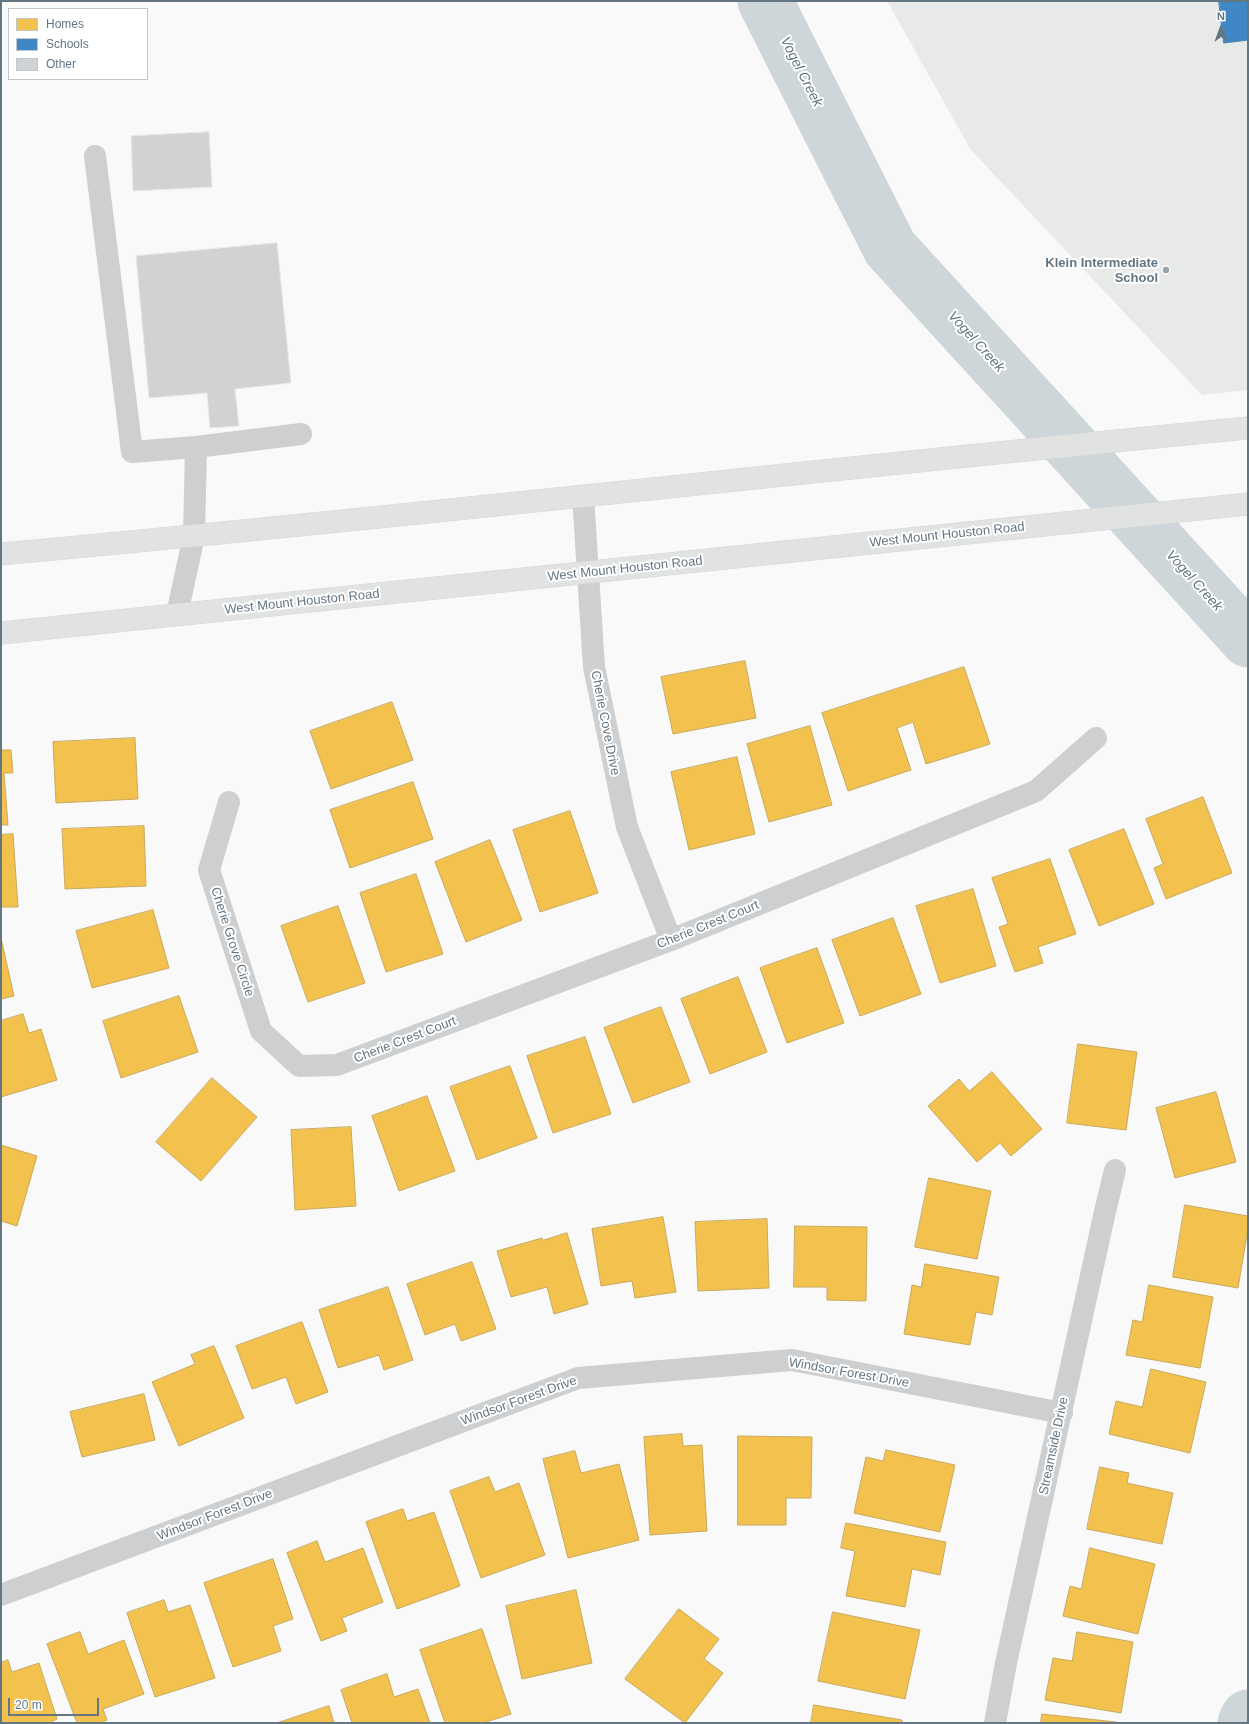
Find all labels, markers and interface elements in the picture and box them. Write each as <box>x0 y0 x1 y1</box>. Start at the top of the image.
legend <box>8 8 148 80</box>
north arrow <box>1201 8 1241 48</box>
text: N <box>1217 10 1225 22</box>
text: Homes <box>46 17 84 31</box>
water label: Vogel Creek <box>776 34 826 110</box>
text: Schools <box>46 37 89 51</box>
text: Other <box>46 57 76 71</box>
place label: Klein Intermediate School <box>1045 255 1158 286</box>
marker: Klein Intermediate School <box>1161 265 1171 275</box>
water label: Vogel Creek <box>944 308 1008 376</box>
street label: West Mount Houston Road <box>869 519 1025 551</box>
water label: Vogel Creek <box>1162 547 1226 615</box>
street label: West Mount Houston Road <box>547 553 703 585</box>
street label: West Mount Houston Road <box>224 586 380 618</box>
street label: Cherie Cove Drive <box>587 669 623 777</box>
street label: Cherie Grove Circle <box>207 885 257 999</box>
street label: Cherie Crest Court <box>655 897 761 953</box>
street label: Cherie Crest Court <box>352 1013 458 1067</box>
street label: Windsor Forest Drive <box>788 1355 910 1391</box>
street label: Windsor Forest Drive <box>459 1373 579 1429</box>
street label: Streamside Drive <box>1036 1396 1072 1496</box>
street label: Windsor Forest Drive <box>155 1486 275 1544</box>
scale bar <box>10 1690 101 1716</box>
text: 20 m <box>15 1698 42 1712</box>

